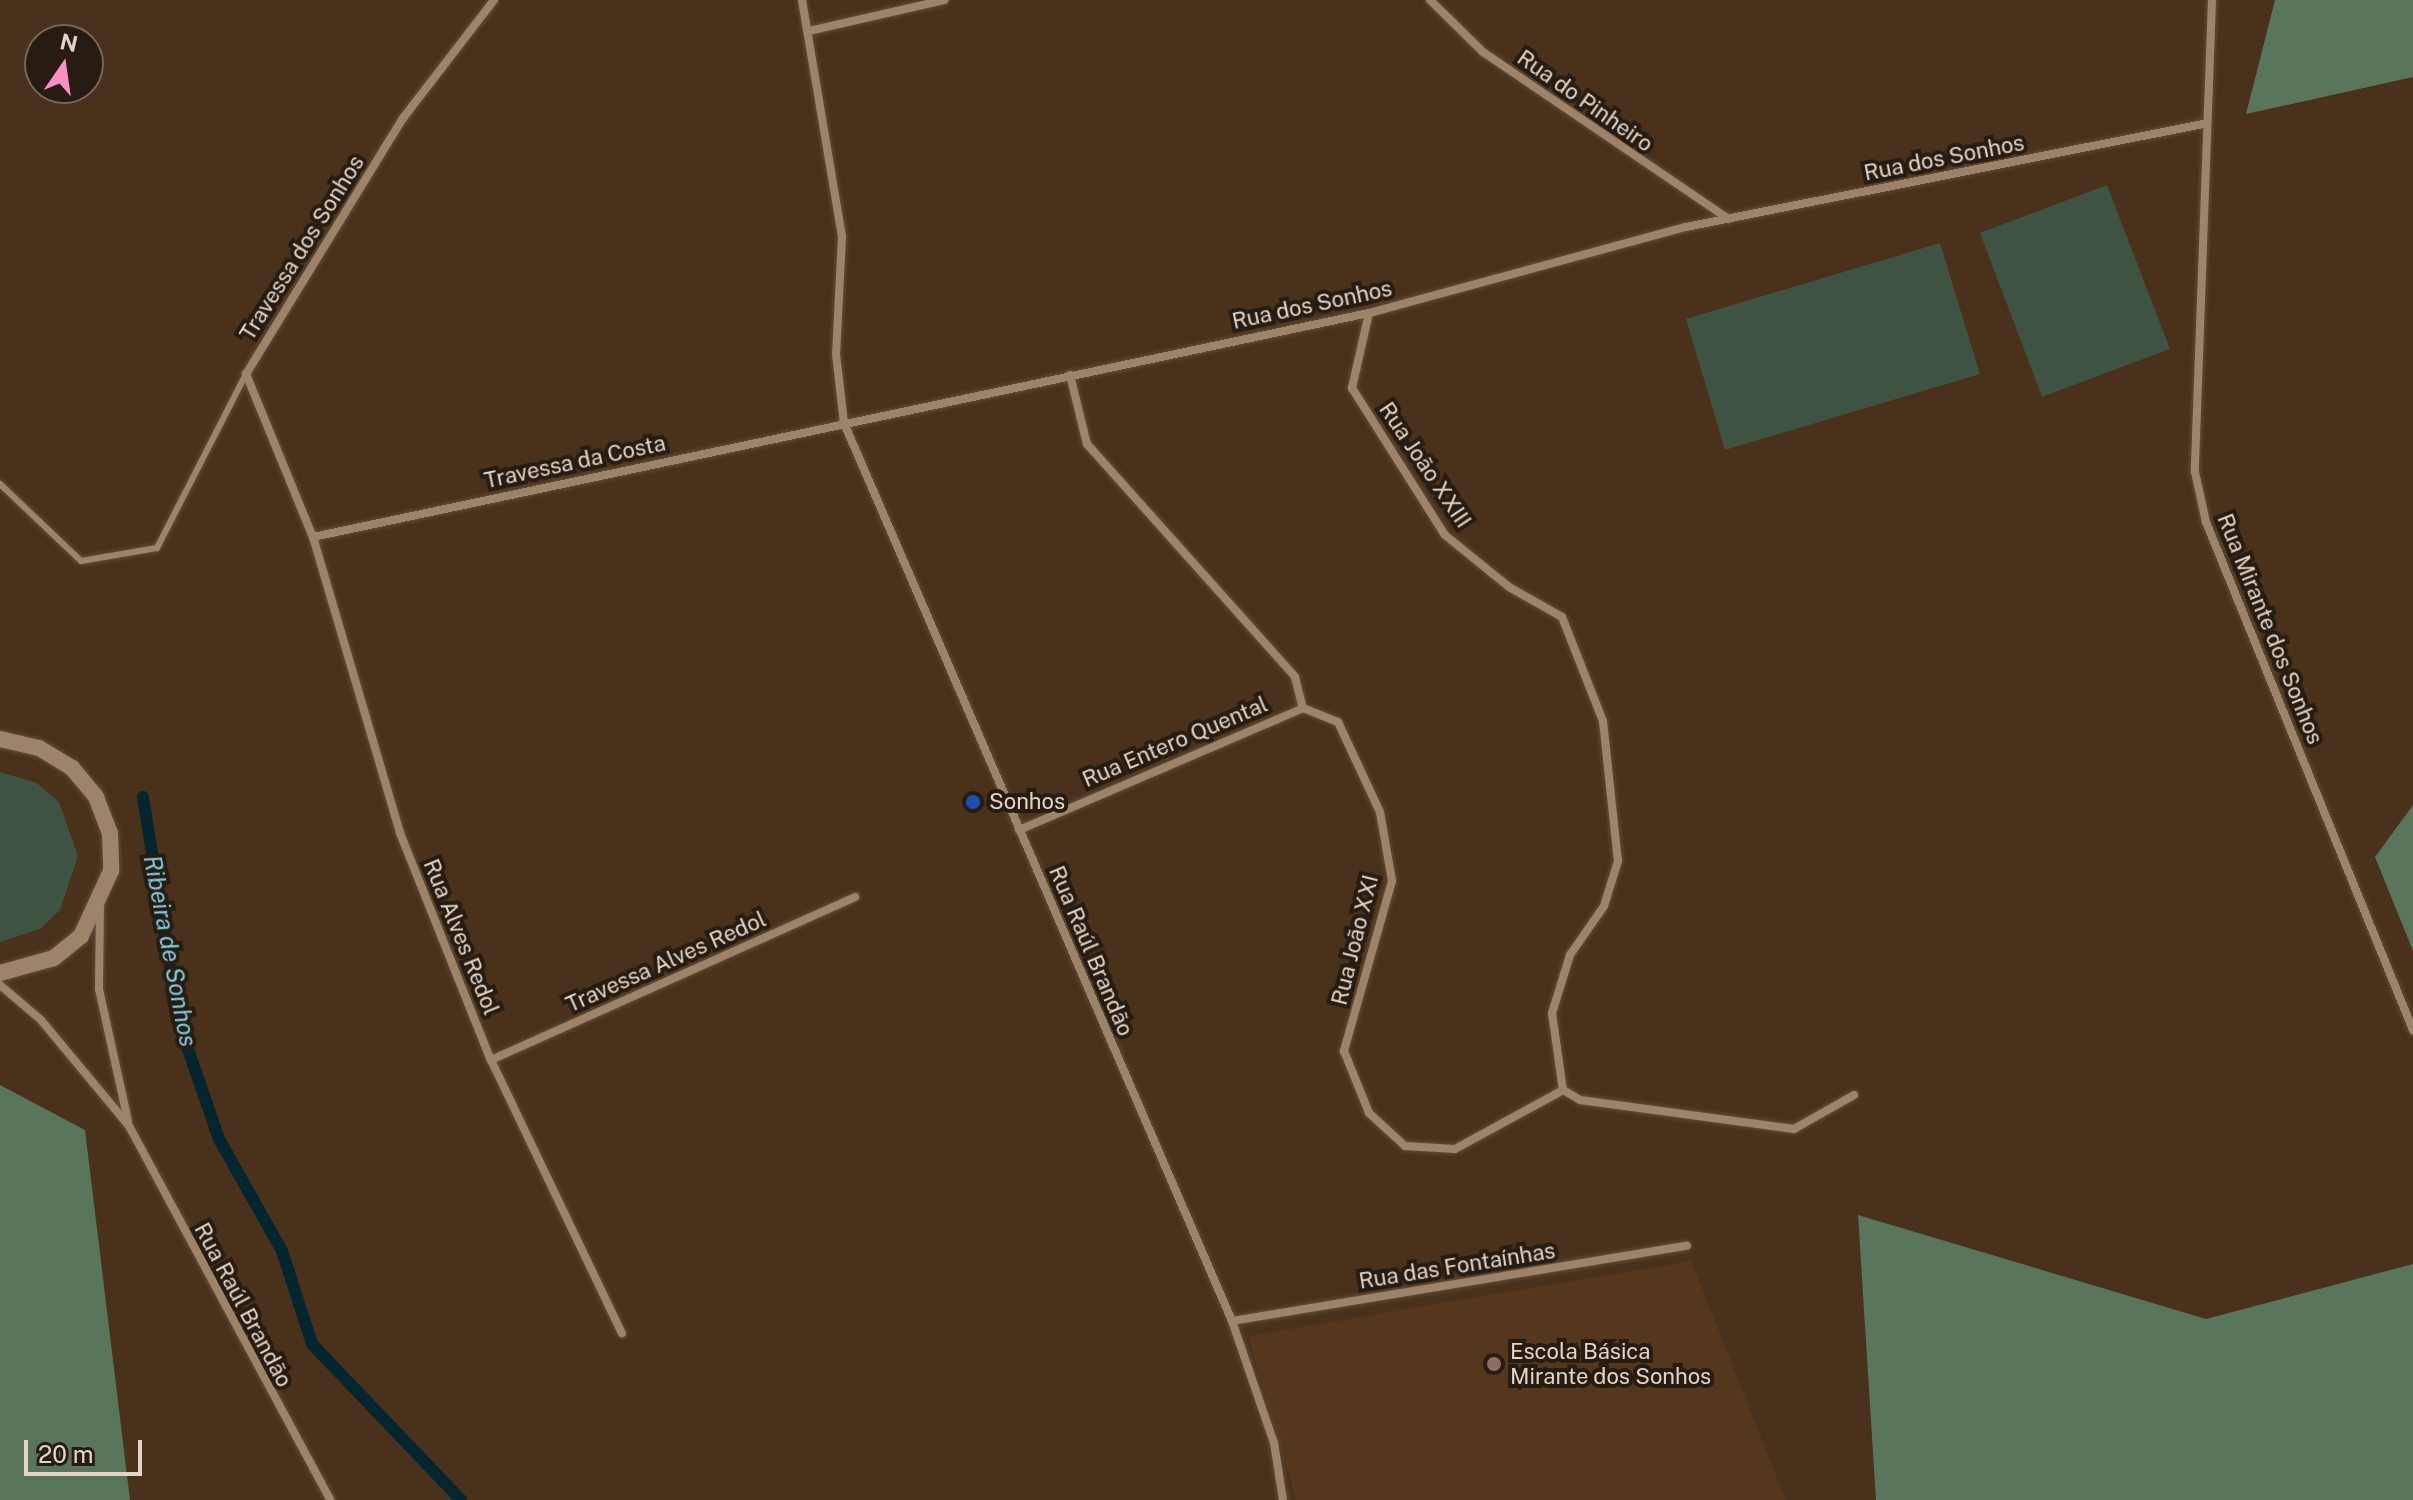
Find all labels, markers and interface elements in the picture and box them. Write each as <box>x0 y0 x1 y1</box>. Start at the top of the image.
north arrow <box>24 24 104 104</box>
text: N <box>58 28 80 57</box>
street label: Rua do Pinheiro <box>1512 44 1658 158</box>
street label: Rua dos Sonhos <box>1861 129 2027 187</box>
street label: Travessa dos Sonhos <box>234 151 370 345</box>
street label: Rua dos Sonhos <box>1230 275 1394 335</box>
street label: Rua João XXIII <box>1373 397 1477 533</box>
street label: Travessa da Costa <box>482 430 668 494</box>
street label: Rua Mirante dos Sonhos <box>2212 510 2328 748</box>
street label: Rua Entero Quental <box>1078 691 1272 793</box>
place label: Sonhos <box>989 789 1065 815</box>
marker: Sonhos <box>964 793 982 811</box>
water label: Ribeira de Sonhos <box>137 853 203 1049</box>
street label: Rua Alves Redol <box>418 855 504 1019</box>
street label: Rua Raúl Brandão <box>1043 862 1139 1040</box>
street label: Rua João XXI <box>1326 872 1384 1008</box>
street label: Travessa Alves Redol <box>562 906 770 1018</box>
street label: Rua Raúl Brandão <box>189 1218 297 1392</box>
street label: Rua das Fontaínhas <box>1357 1237 1557 1295</box>
place label: Escola Básica Mirante dos Sonhos <box>1510 1338 1712 1390</box>
marker: Escola Básica Mirante dos Sonhos <box>1485 1355 1503 1373</box>
scale bar <box>28 1424 146 1474</box>
text: 20 m <box>38 1440 94 1468</box>

